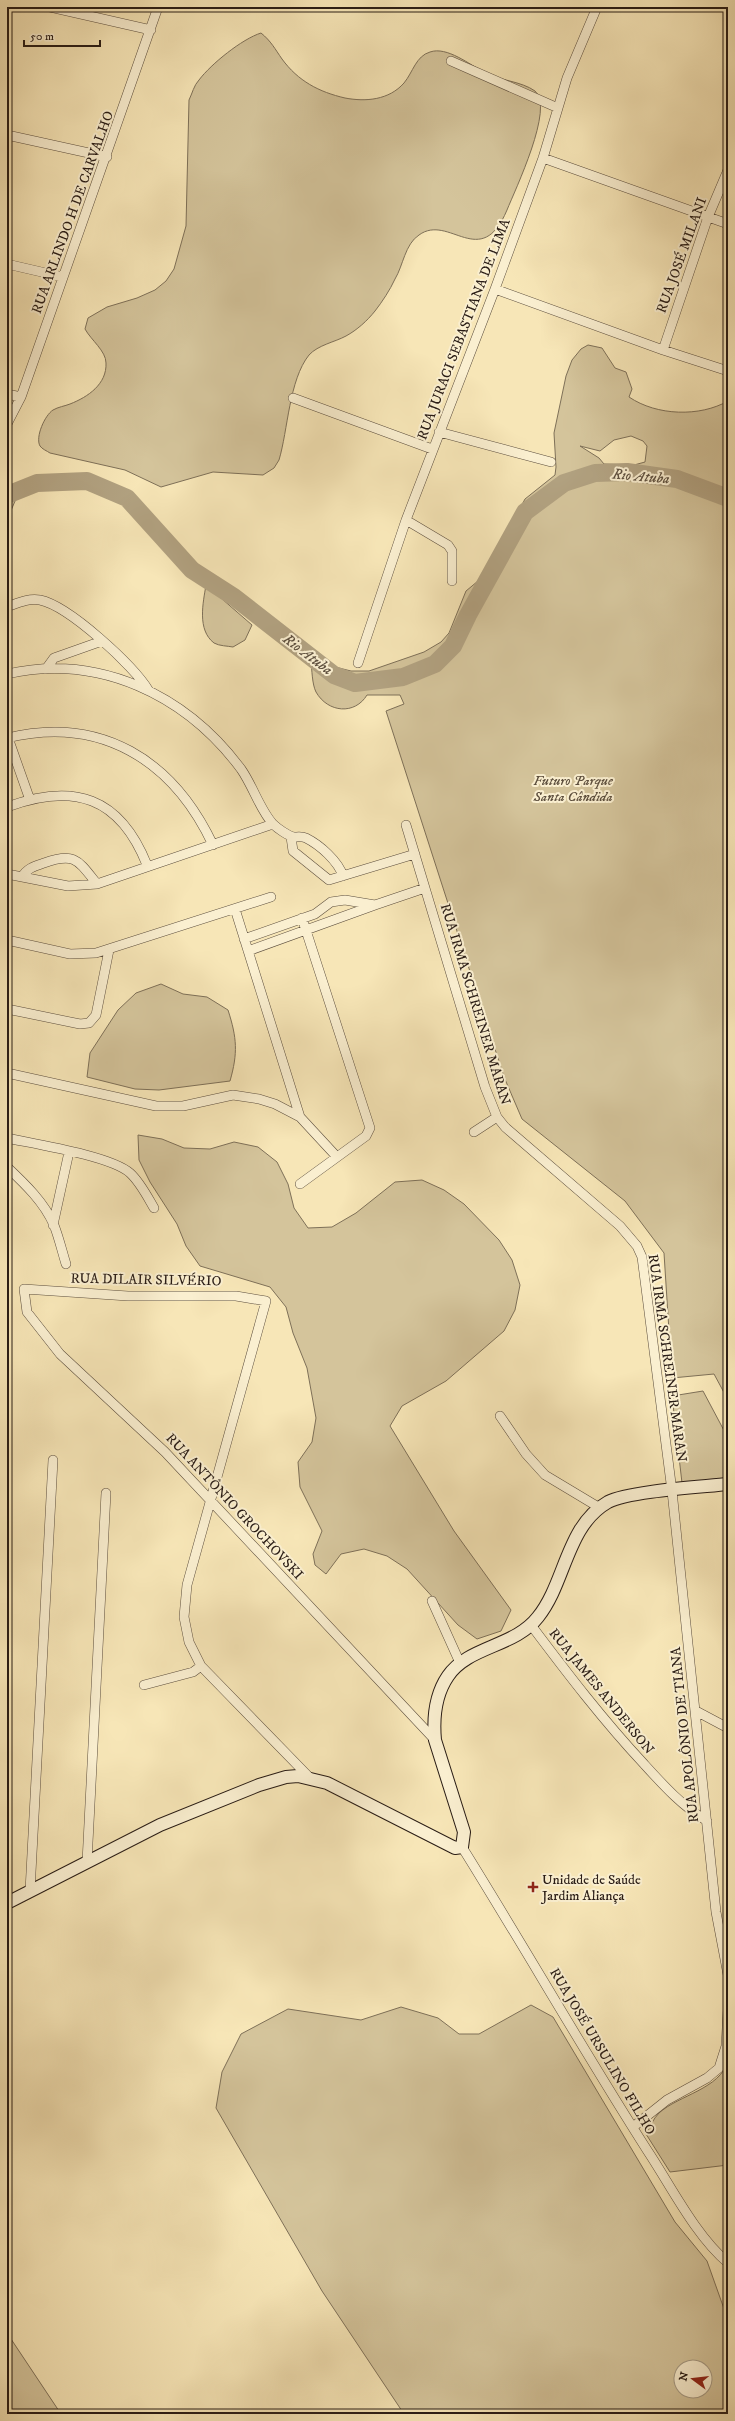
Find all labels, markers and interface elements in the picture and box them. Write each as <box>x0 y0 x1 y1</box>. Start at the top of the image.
scale bar <box>24 22 100 48</box>
text: 50 m <box>30 29 54 44</box>
street label: RUA ARLINDO H DE CARVALHO <box>28 108 118 316</box>
street label: RUA JOSÉ MILANI <box>653 195 711 316</box>
street label: RUA JURACI SEBASTIANA DE LIMA <box>413 215 515 443</box>
water label: Rio Atuba <box>610 464 670 488</box>
water label: Rio Atuba <box>278 629 336 679</box>
park label: Futuro Parque Santa Cândida <box>532 772 614 806</box>
street label: RUA IRMA SCHREINER MARAN <box>436 901 514 1108</box>
street label: RUA IRMA SCHREINER MARAN <box>643 1253 691 1464</box>
street label: RUA DILAIR SILVÉRIO <box>70 1270 222 1290</box>
street label: RUA ANTÔNIO GROCHOVSKI <box>162 1430 307 1584</box>
street label: RUA JAMES ANDERSON <box>545 1625 658 1759</box>
street label: RUA APOLÔNIO DE TIANA <box>667 1645 703 1824</box>
place label: Unidade de Saúde Jardim Aliança <box>540 1871 641 1905</box>
marker: Unidade de Saúde Jardim Aliança <box>527 1881 539 1893</box>
street label: RUA JOSÉ URSULINO FILHO <box>545 1965 659 2138</box>
north arrow <box>673 2359 713 2399</box>
text: N <box>676 2370 692 2383</box>

